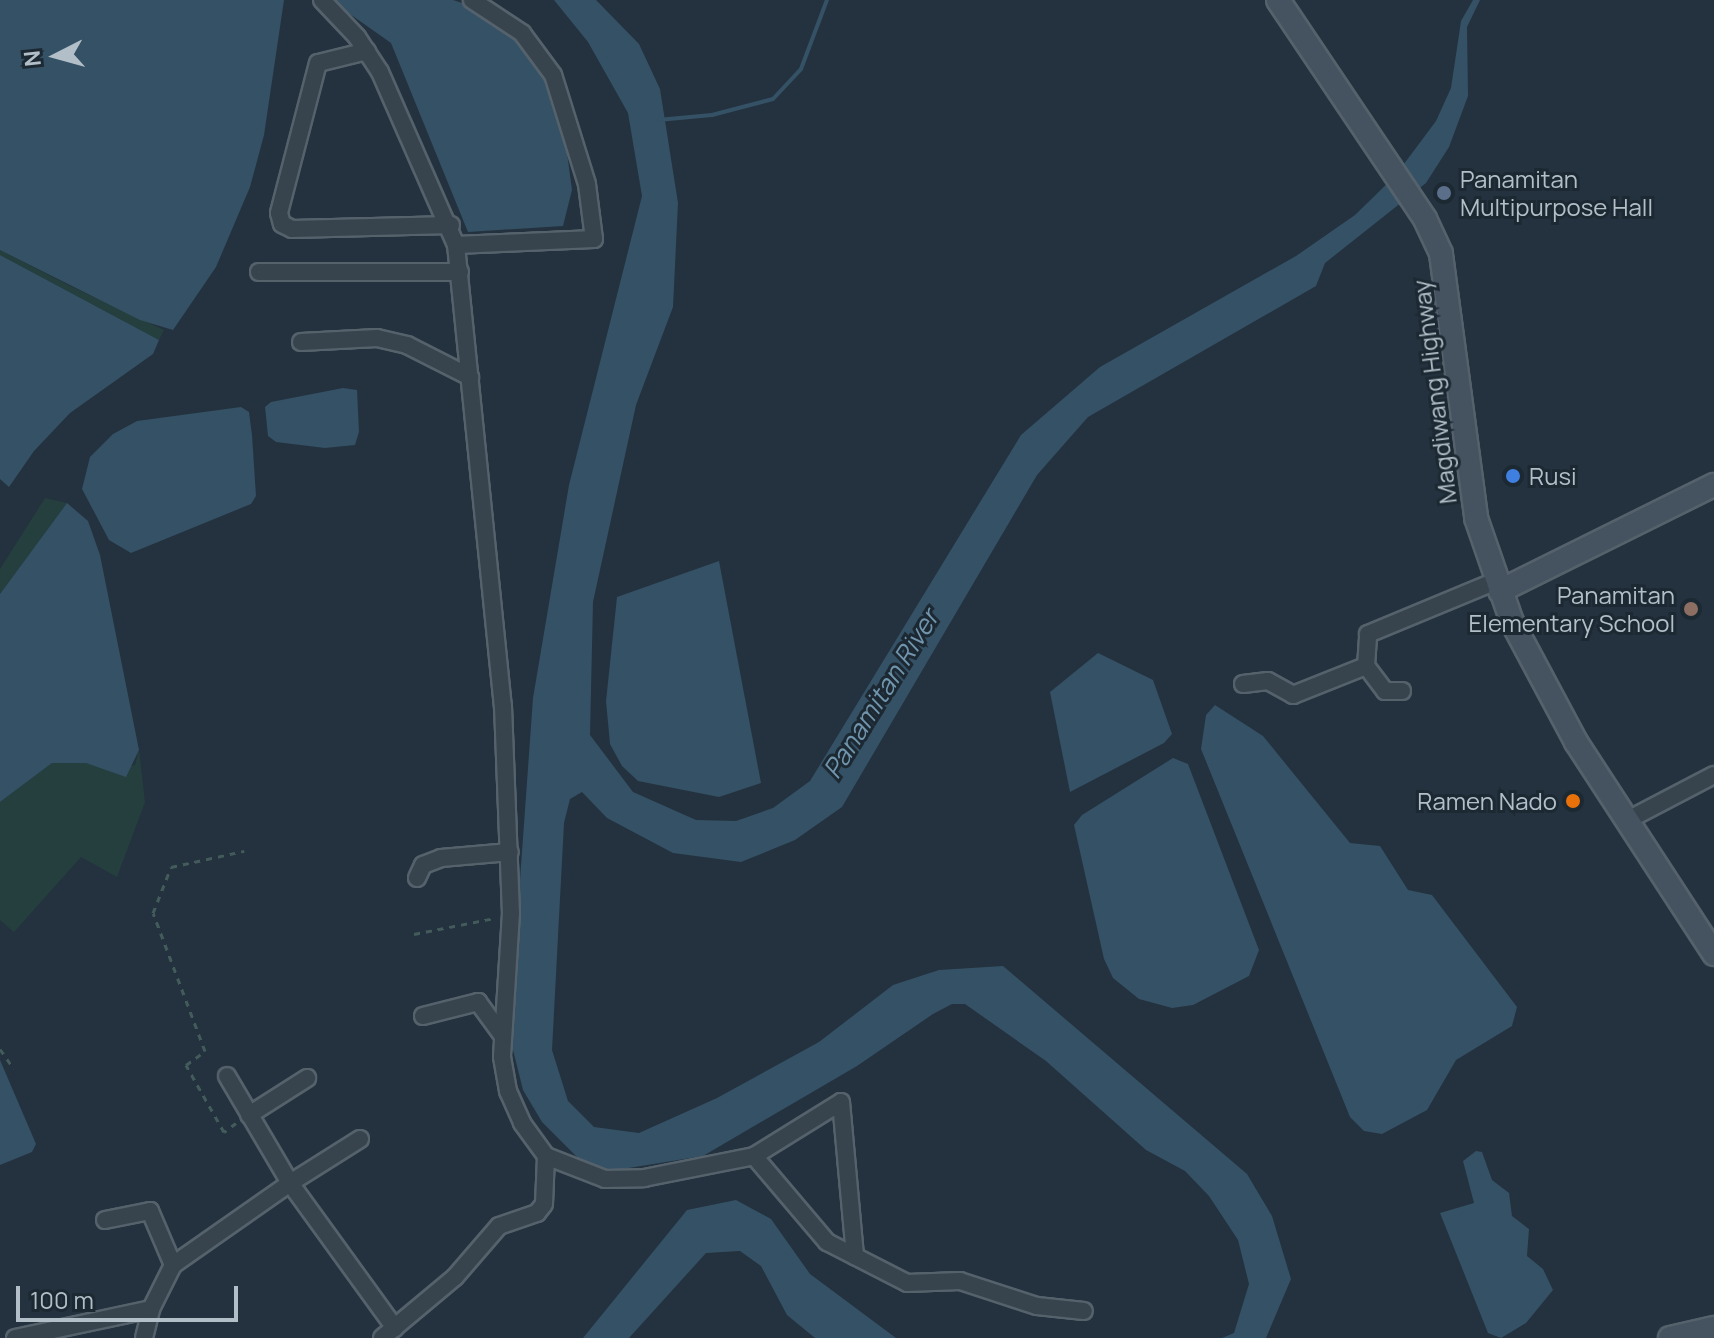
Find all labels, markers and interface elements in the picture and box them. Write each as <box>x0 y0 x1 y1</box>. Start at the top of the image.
north arrow <box>16 16 96 96</box>
text: N <box>16 49 48 68</box>
place label: Panamitan Multipurpose Hall <box>1460 165 1653 221</box>
marker: Panamitan Multipurpose Hall <box>1435 184 1453 202</box>
street label: Magdiwang Highway <box>1406 278 1462 506</box>
place label: Rusi <box>1529 462 1577 490</box>
marker: Rusi <box>1504 467 1522 485</box>
place label: Panamitan Elementary School <box>1469 581 1675 637</box>
marker: Panamitan Elementary School <box>1682 600 1700 618</box>
water label: Panamitan River <box>817 604 945 784</box>
place label: Ramen Nado <box>1417 787 1557 815</box>
marker: Ramen Nado <box>1564 792 1582 810</box>
scale bar <box>20 1270 242 1320</box>
text: 100 m <box>30 1283 94 1316</box>

